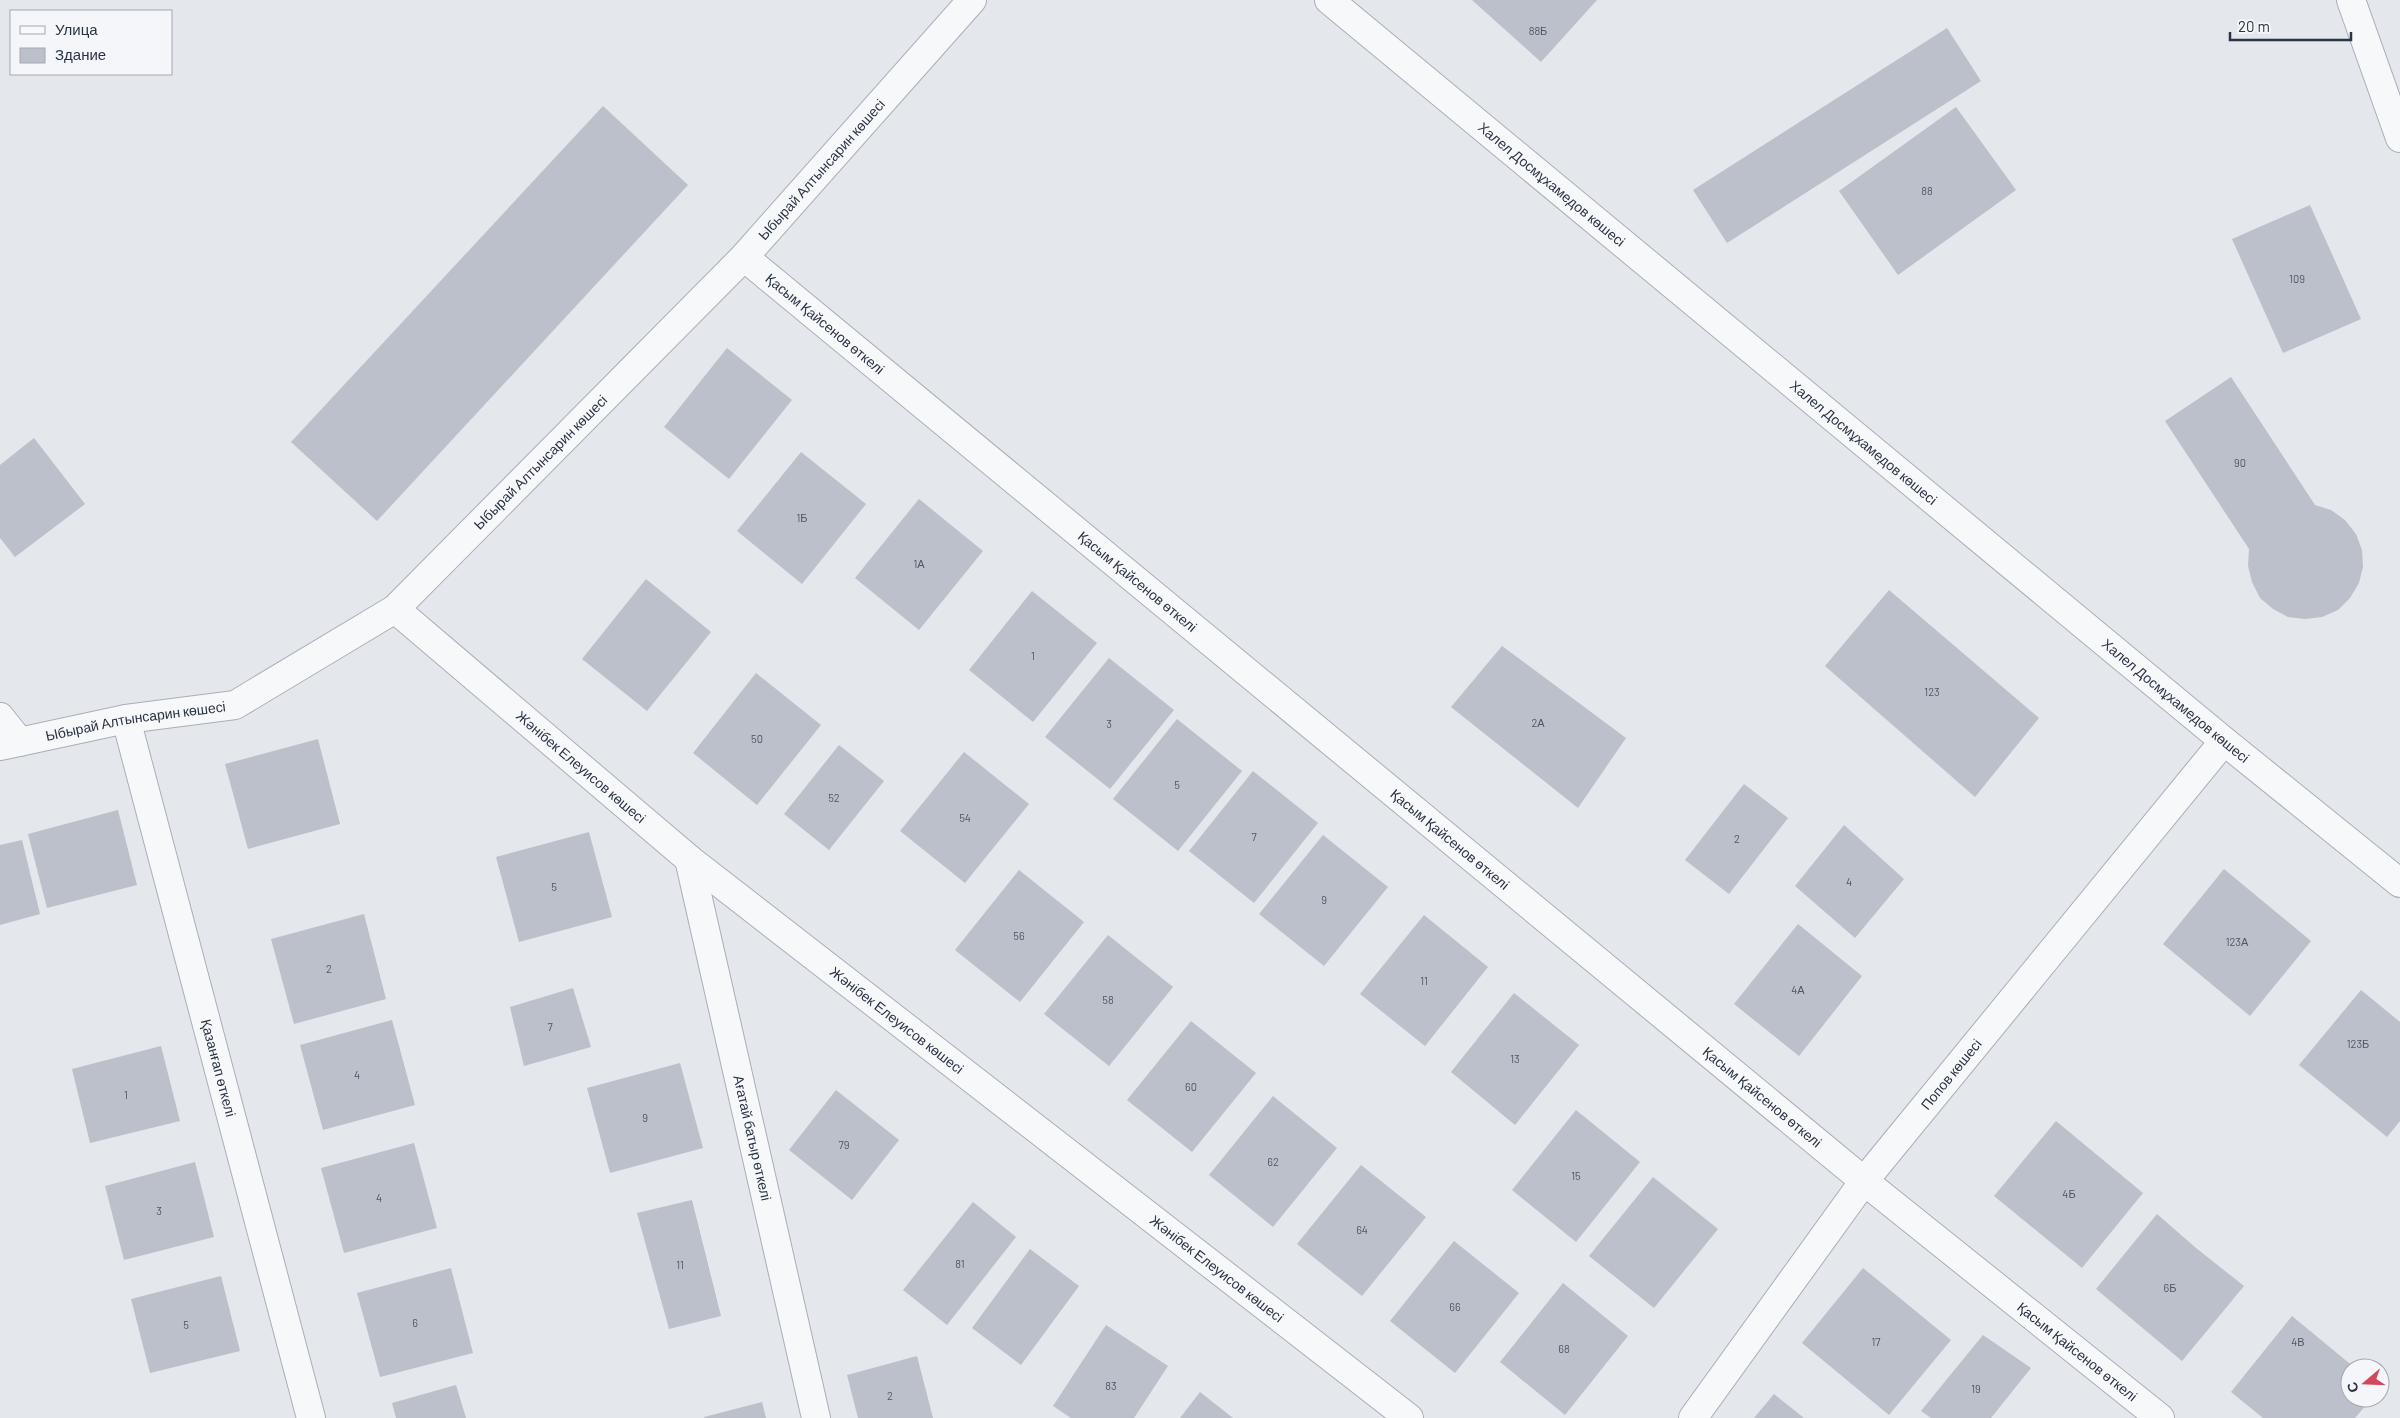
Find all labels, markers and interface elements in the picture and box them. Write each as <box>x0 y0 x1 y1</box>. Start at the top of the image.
legend <box>10 10 172 75</box>
scale bar <box>2230 10 2351 42</box>
text: 20 m <box>2238 17 2270 35</box>
text: Улица <box>55 20 98 38</box>
house number: 88Б <box>1529 24 1547 37</box>
text: Здание <box>55 45 106 63</box>
street label: Ыбырай Алтынсарин көшесі <box>754 95 888 243</box>
street label: Халел Досмұхамедов көшесі <box>1475 118 1629 250</box>
house number: 88 <box>1921 184 1933 197</box>
street label: Қасым Қайсенов өткелі <box>762 269 888 377</box>
house number: 109 <box>2289 272 2305 285</box>
street label: Халел Досмұхамедов көшесі <box>1787 376 1941 508</box>
street label: Ыбырай Алтынсарин көшесі <box>470 391 610 533</box>
house number: 90 <box>2234 456 2246 469</box>
house number: 1Б <box>796 511 808 524</box>
street label: Қасым Қайсенов өткелі <box>1075 527 1201 635</box>
house number: 1А <box>913 557 925 570</box>
street label: Халел Досмұхамедов көшесі <box>2099 635 2253 766</box>
house number: 1 <box>1031 649 1035 662</box>
house number: 123 <box>1924 685 1940 698</box>
street label: Ыбырай Алтынсарин көшесі <box>44 697 227 744</box>
street label: Жәнібек Елеуисов көшесі <box>513 707 649 826</box>
house number: 2А <box>1531 716 1545 729</box>
house number: 3 <box>1106 717 1112 730</box>
house number: 50 <box>751 732 763 745</box>
house number: 5 <box>1174 778 1180 791</box>
street label: Қасым Қайсенов өткелі <box>1387 785 1513 893</box>
house number: 52 <box>828 791 840 804</box>
house number: 54 <box>959 811 971 824</box>
house number: 7 <box>1251 830 1257 843</box>
house number: 2 <box>1734 832 1740 845</box>
house number: 4 <box>1846 875 1852 888</box>
house number: 5 <box>551 880 557 893</box>
house number: 9 <box>1321 893 1327 906</box>
house number: 56 <box>1013 929 1025 942</box>
house number: 123А <box>2226 935 2249 948</box>
house number: 2 <box>326 962 332 975</box>
street label: Жәнібек Елеуисов көшесі <box>827 963 967 1077</box>
house number: 11 <box>1420 974 1428 987</box>
house number: 4А <box>1791 983 1805 996</box>
house number: 58 <box>1102 993 1114 1006</box>
street label: Қазанғап өткелі <box>198 1017 240 1118</box>
house number: 7 <box>547 1020 553 1033</box>
street label: Попов көшесі <box>1917 1035 1985 1113</box>
house number: 123Б <box>2347 1037 2369 1050</box>
street label: Қасым Қайсенов өткелі <box>1700 1043 1825 1151</box>
house number: 13 <box>1510 1052 1520 1065</box>
house number: 4 <box>354 1068 360 1081</box>
street label: Ағатай батыр өткелі <box>730 1073 775 1202</box>
house number: 60 <box>1185 1080 1197 1093</box>
house number: 1 <box>124 1088 128 1101</box>
house number: 9 <box>642 1111 648 1124</box>
house number: 79 <box>839 1138 850 1151</box>
house number: 62 <box>1267 1155 1279 1168</box>
house number: 15 <box>1571 1169 1581 1182</box>
house number: 4Б <box>2062 1187 2076 1200</box>
house number: 4 <box>376 1191 382 1204</box>
house number: 3 <box>156 1204 162 1217</box>
street label: Жәнібек Елеуисов көшесі <box>1147 1211 1287 1325</box>
house number: 64 <box>1356 1223 1368 1236</box>
house number: 81 <box>955 1257 965 1270</box>
house number: 11 <box>676 1258 684 1271</box>
house number: 6Б <box>2164 1281 2176 1294</box>
street label: Қасым Қайсенов өткелі <box>2014 1298 2141 1404</box>
house number: 66 <box>1449 1300 1461 1313</box>
house number: 6 <box>412 1316 418 1329</box>
house number: 5 <box>183 1318 189 1331</box>
house number: 17 <box>1871 1335 1881 1348</box>
house number: 4В <box>2291 1335 2305 1348</box>
house number: 68 <box>1558 1342 1570 1355</box>
north arrow <box>2340 1358 2390 1408</box>
house number: 83 <box>1105 1379 1117 1392</box>
text: С <box>2343 1380 2362 1395</box>
house number: 19 <box>1971 1382 1981 1395</box>
house number: 2 <box>887 1389 893 1402</box>

